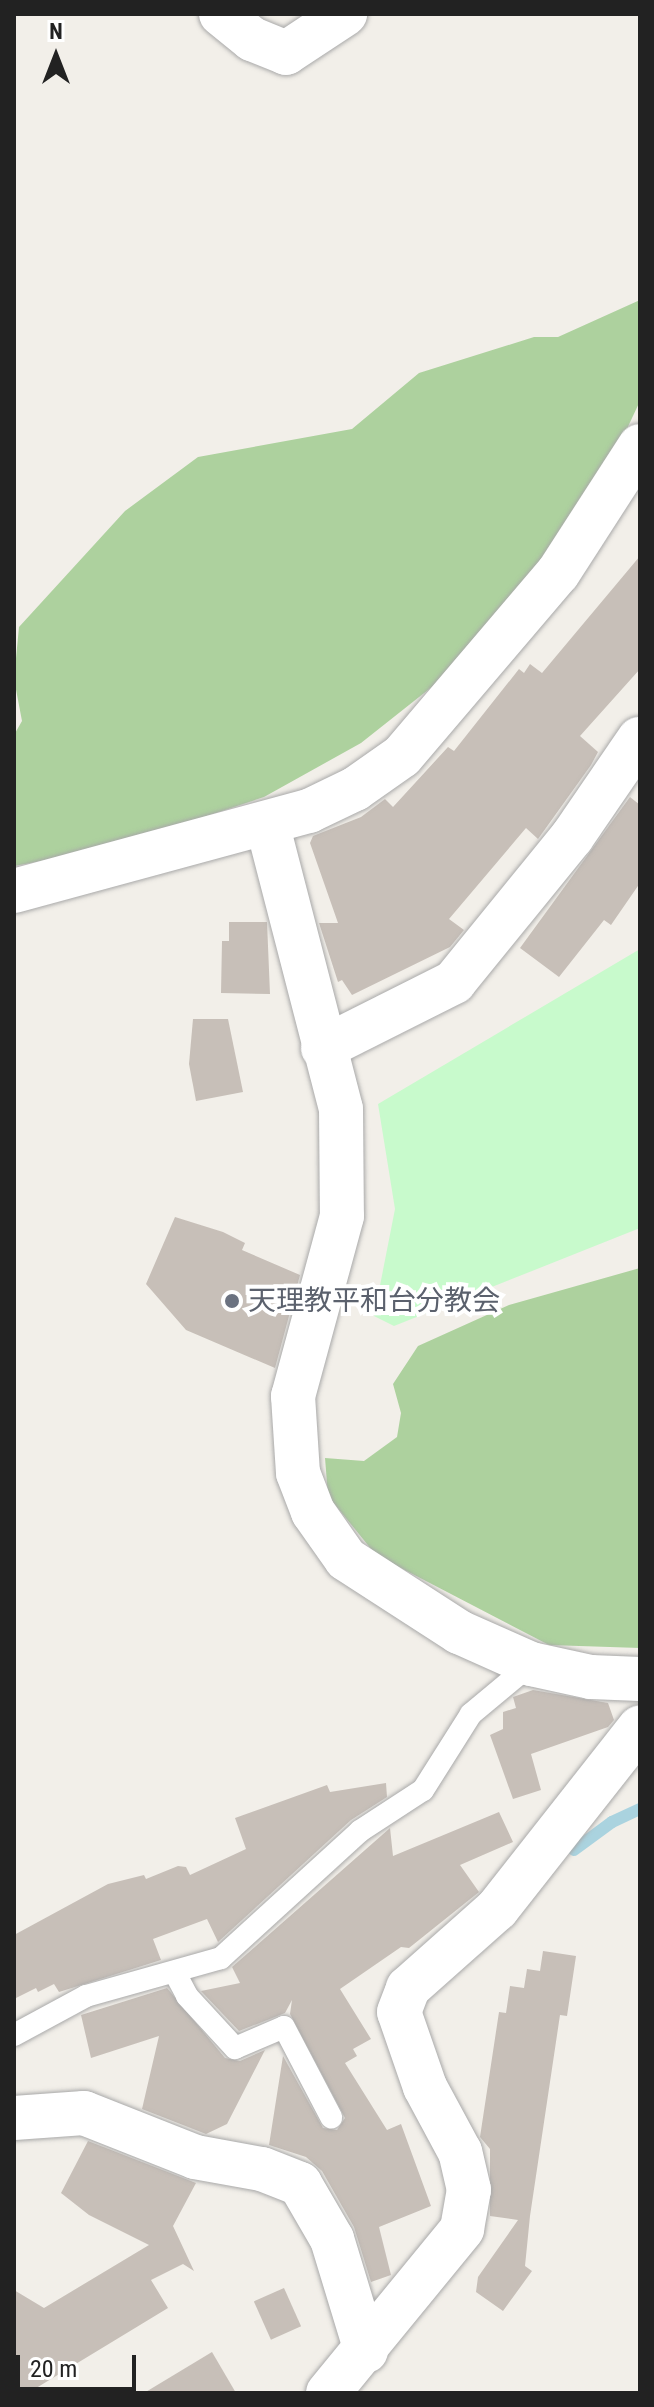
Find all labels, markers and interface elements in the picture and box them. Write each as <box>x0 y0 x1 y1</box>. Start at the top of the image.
north arrow <box>16 16 96 96</box>
text: N <box>49 19 63 44</box>
place label: 天理教平和台分教会 <box>248 1284 500 1318</box>
marker: 天理教平和台分教会 <box>223 1292 241 1310</box>
scale bar <box>20 2339 140 2389</box>
text: 20 m <box>30 2355 77 2383</box>

